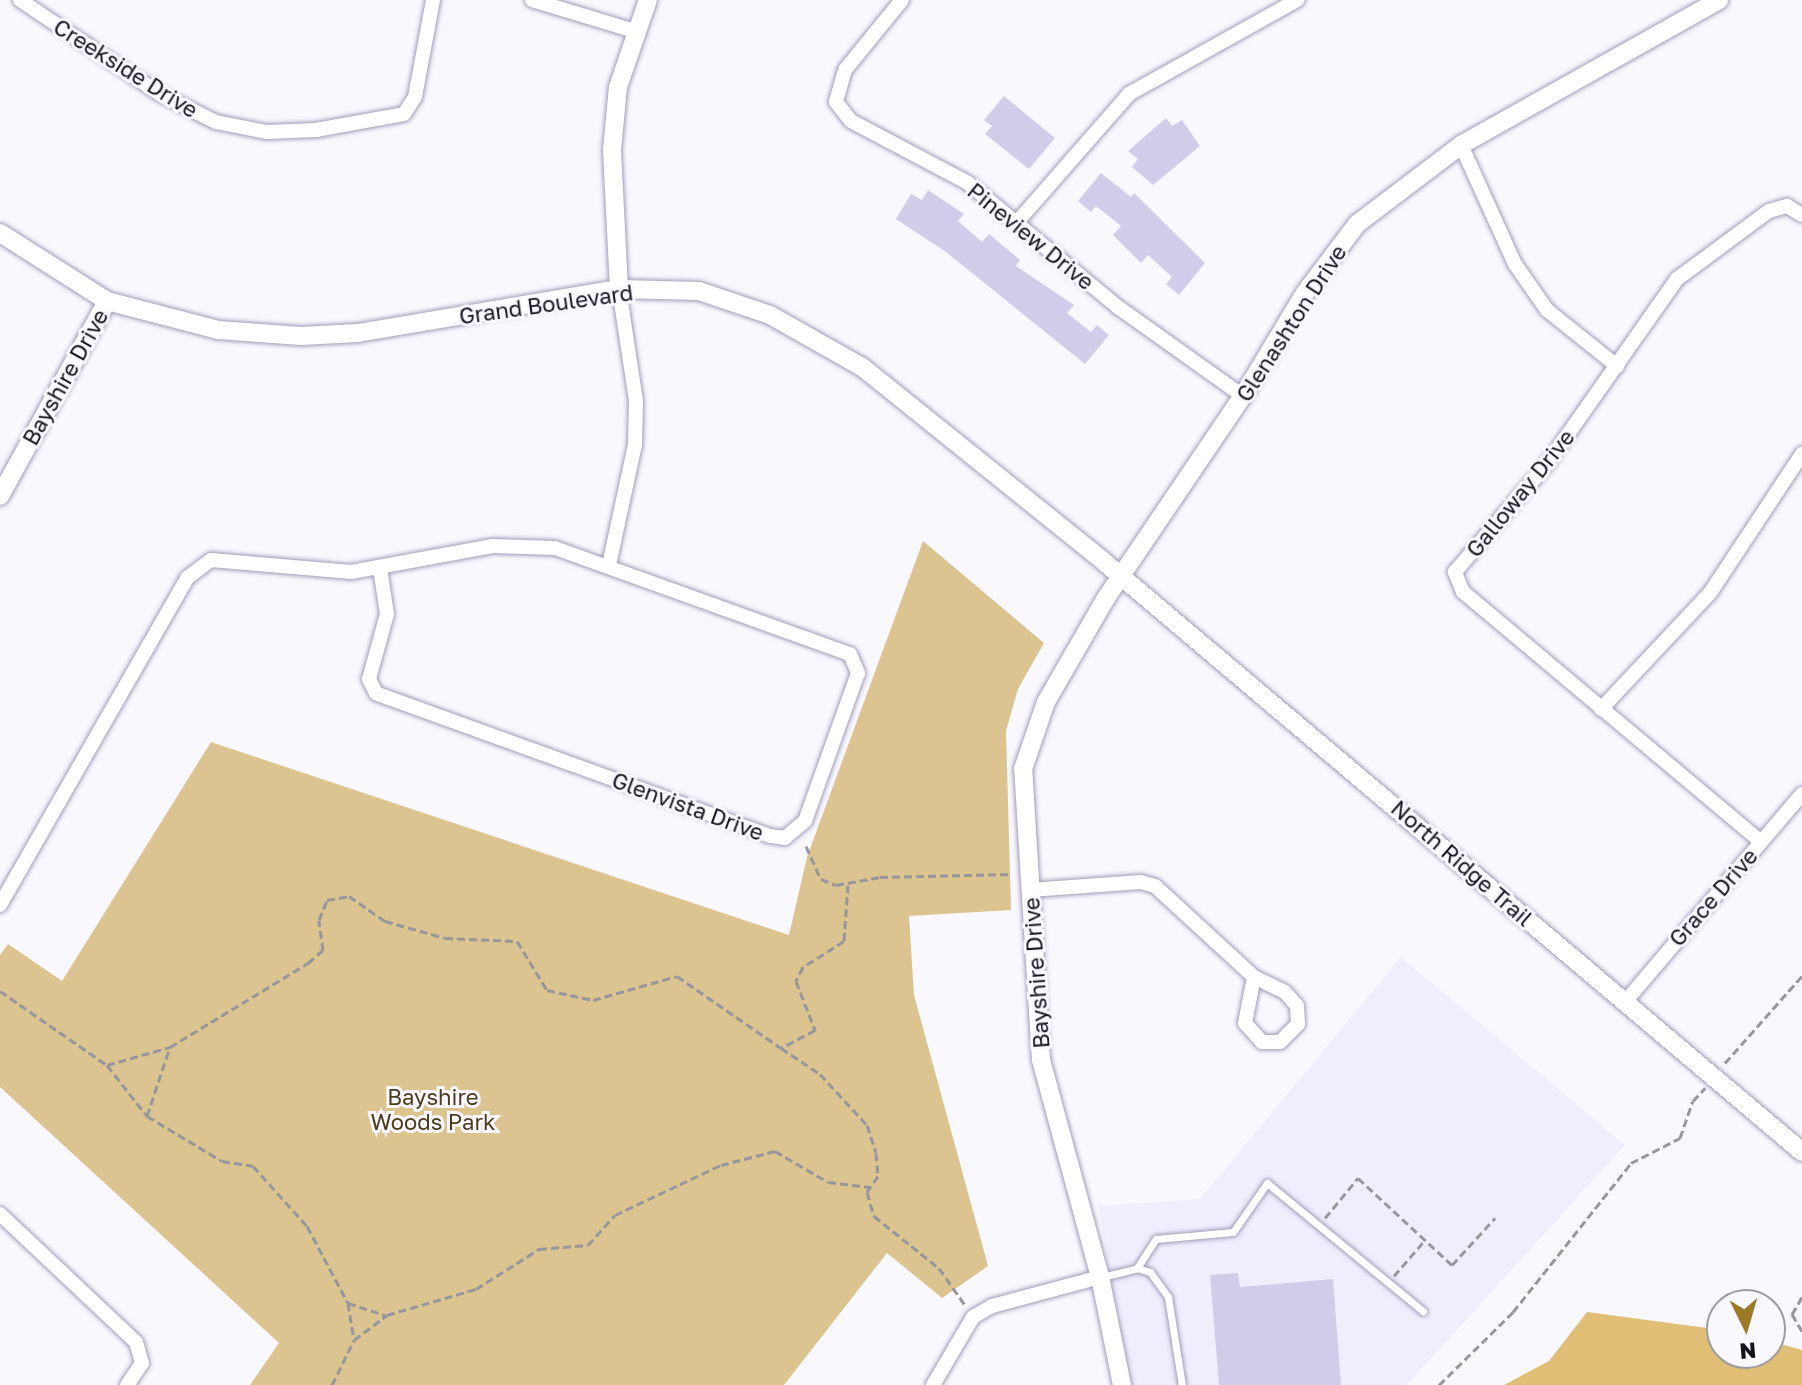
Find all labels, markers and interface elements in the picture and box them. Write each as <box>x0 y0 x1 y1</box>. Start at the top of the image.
street label: Creekside Drive <box>49 13 203 123</box>
street label: Pineview Drive <box>963 177 1099 295</box>
street label: Glenashton Drive <box>1230 240 1352 406</box>
street label: Grand Boulevard <box>457 279 635 329</box>
street label: Bayshire Drive <box>17 304 113 450</box>
street label: Galloway Drive <box>1461 424 1579 562</box>
street label: Glenvista Drive <box>609 766 767 846</box>
street label: North Ridge Trail <box>1386 795 1538 931</box>
street label: Grace Drive <box>1663 843 1763 951</box>
street label: Bayshire Drive <box>1018 897 1054 1049</box>
park label: Bayshire Woods Park <box>371 1083 495 1134</box>
north arrow <box>1706 1289 1786 1369</box>
text: N <box>1738 1337 1757 1366</box>

